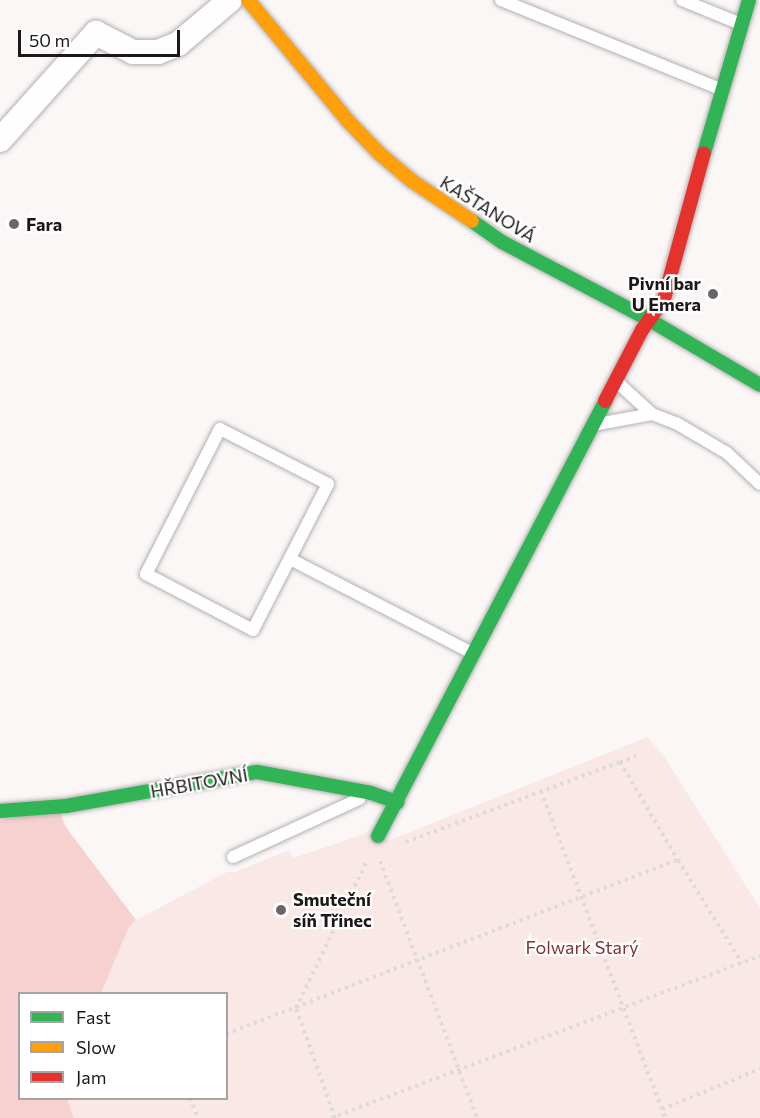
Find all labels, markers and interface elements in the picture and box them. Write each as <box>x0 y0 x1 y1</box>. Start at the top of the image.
scale bar <box>21 18 183 56</box>
text: 50 m <box>29 29 70 51</box>
street label: KAŠTANOVÁ <box>436 171 540 247</box>
place label: Fara <box>26 213 62 235</box>
marker: Fara <box>7 217 21 231</box>
place label: Pivní bar U Emera <box>628 273 701 316</box>
marker: Pivní bar U Emera <box>706 287 720 301</box>
street label: HŘBITOVNÍ <box>149 764 249 802</box>
place label: Smuteční síň Třinec <box>293 889 372 932</box>
marker: Smuteční síň Třinec <box>274 903 288 917</box>
park label: Folwark Starý <box>526 936 638 958</box>
legend <box>18 992 228 1100</box>
text: Fast <box>76 1006 111 1028</box>
text: Slow <box>76 1036 116 1058</box>
text: Jam <box>76 1066 106 1088</box>

